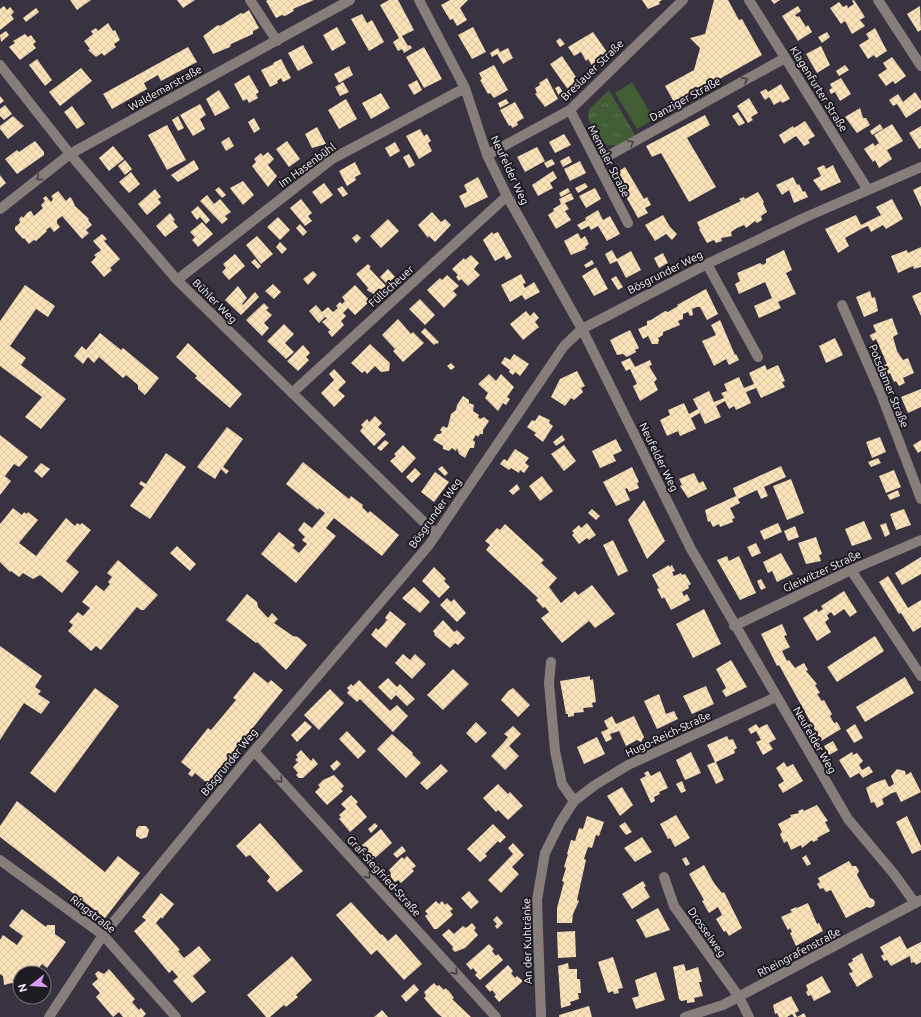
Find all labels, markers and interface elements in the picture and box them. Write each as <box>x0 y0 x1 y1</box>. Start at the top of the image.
street label: Breslauer Straße <box>558 37 626 103</box>
street label: Klagenfurter Straße <box>788 44 850 134</box>
street label: Waldemarstraße <box>126 63 204 113</box>
street label: Danziger Straße <box>647 75 723 123</box>
one-way arrow <box>741 77 748 85</box>
street label: Memeler Straße <box>586 123 632 199</box>
street label: Neufelder Weg <box>489 133 531 207</box>
street label: Im Hasenbühl <box>276 140 338 190</box>
one-way arrow <box>627 140 634 148</box>
one-way arrow <box>37 173 44 180</box>
street label: Bösgrunder Weg <box>625 248 705 296</box>
street label: Füllscheuer <box>366 262 417 309</box>
street label: Bühler Weg <box>190 276 240 326</box>
street label: Potsdamer Straße <box>867 343 911 429</box>
street label: Neufelder Weg <box>637 421 681 493</box>
street label: Bösgrunder Weg <box>406 476 464 550</box>
street label: Gleiwitzer Straße <box>781 548 863 594</box>
street label: Neufelder Weg <box>791 705 839 775</box>
street label: Hugo-Reich-Straße <box>623 709 713 759</box>
street label: Bösgrunder Weg <box>198 726 260 798</box>
one-way arrow <box>275 775 283 783</box>
street label: Graf-Siegfried-Straße <box>345 833 423 919</box>
one-way arrow <box>363 871 370 879</box>
street label: Ringstraße <box>68 893 118 935</box>
street label: An der Kuhtränke <box>520 898 534 984</box>
street label: Drosselweg <box>686 905 728 959</box>
street label: Rheingrafenstraße <box>755 925 843 979</box>
north arrow <box>12 965 52 1005</box>
one-way arrow <box>450 967 458 975</box>
text: N <box>15 982 29 994</box>

